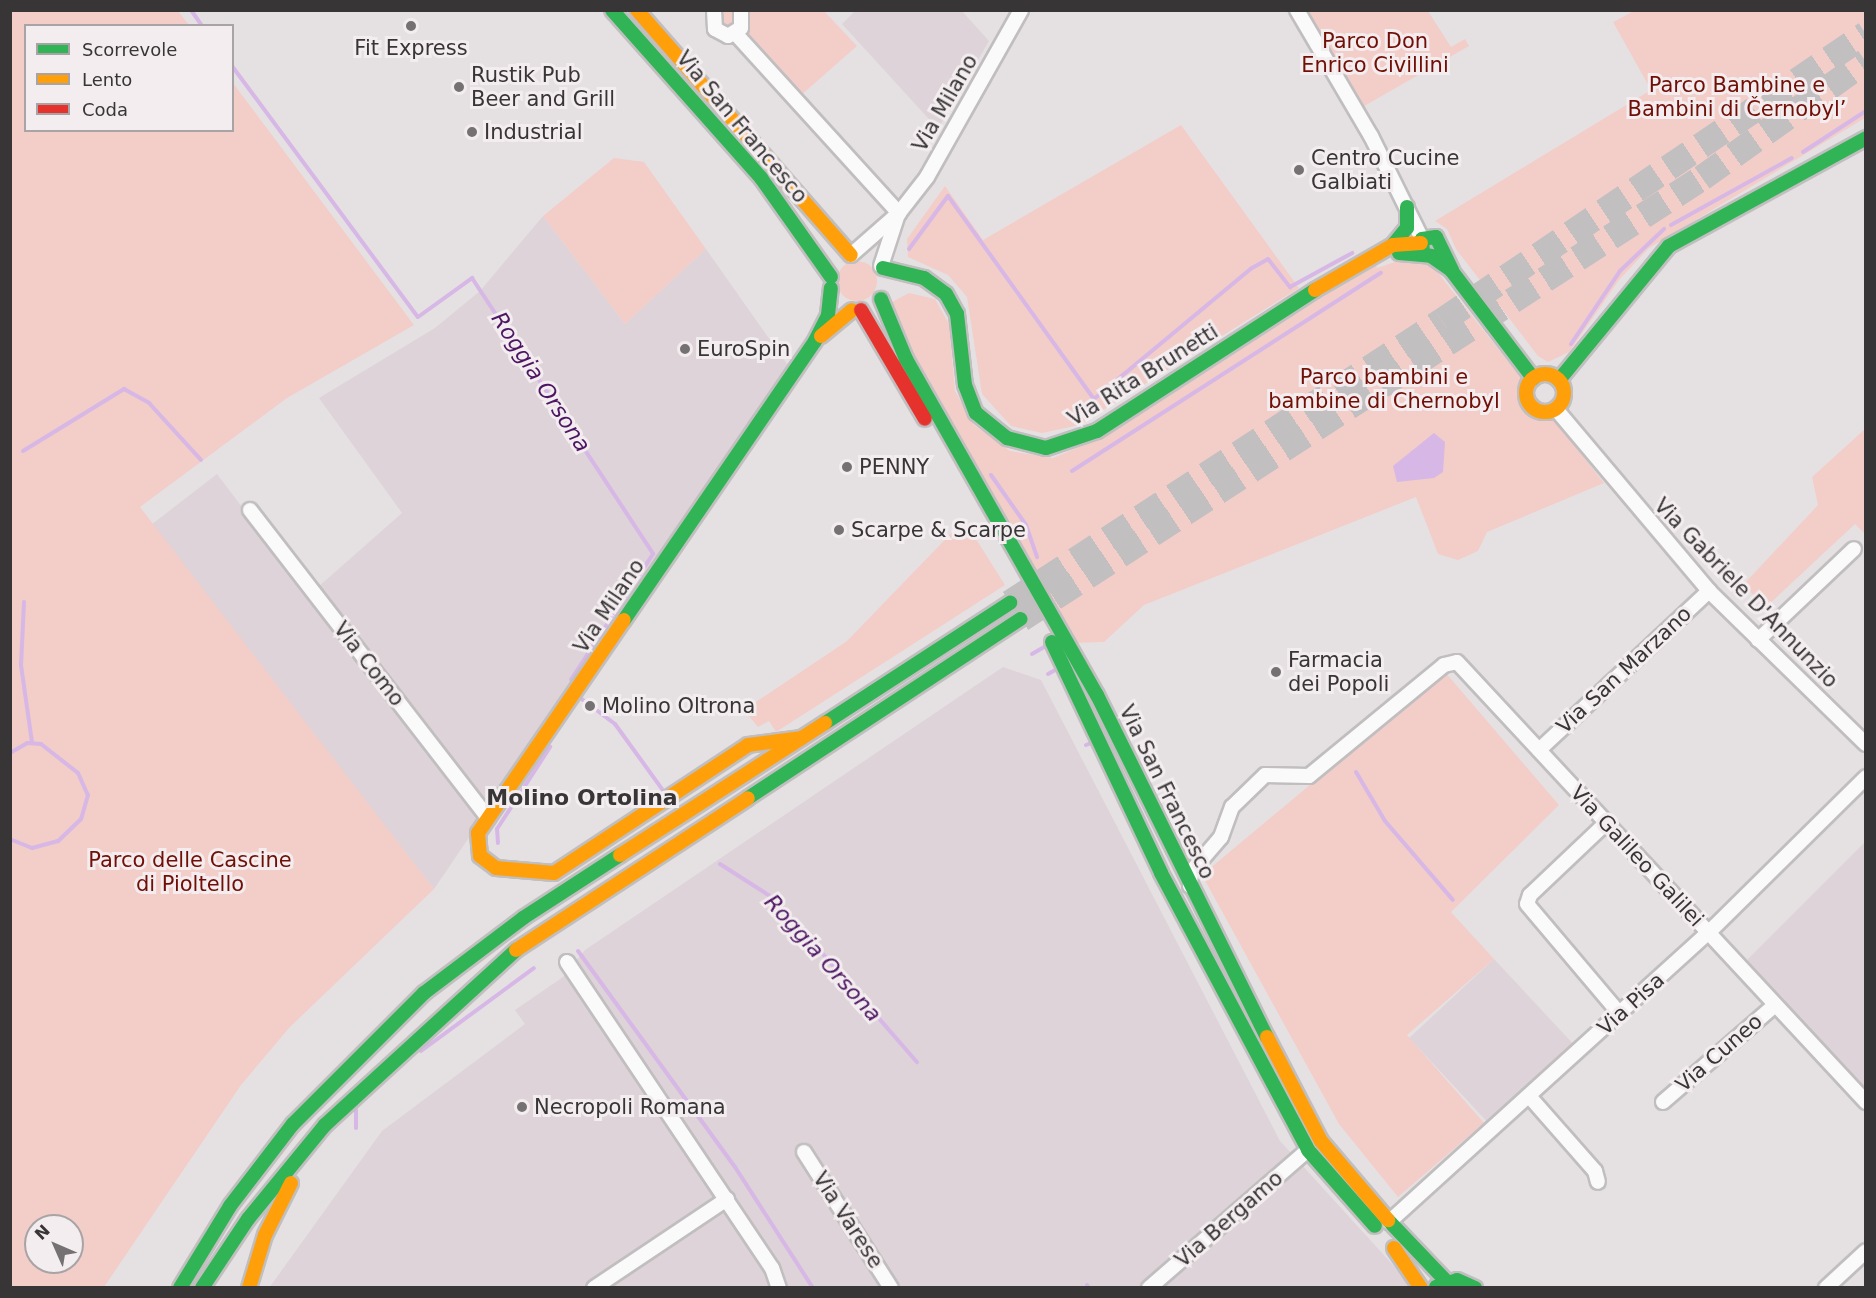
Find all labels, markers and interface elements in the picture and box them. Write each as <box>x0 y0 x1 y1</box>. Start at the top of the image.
marker: Fit Express <box>404 19 418 33</box>
legend <box>24 24 234 132</box>
park label: Parco Don Enrico Civillini <box>1301 28 1449 78</box>
place label: Fit Express <box>354 35 468 61</box>
text: Scorrevole <box>82 39 177 60</box>
street label: Via San Francesco <box>671 46 813 208</box>
street label: Via Milano <box>907 50 983 156</box>
place label: Rustik Pub Beer and Grill <box>471 62 615 112</box>
text: Lento <box>82 69 132 90</box>
park label: Parco Bambine e Bambini di Černobyl’ <box>1628 72 1846 122</box>
marker: Rustik Pub Beer and Grill <box>452 80 466 94</box>
text: Coda <box>82 99 128 120</box>
place label: Industrial <box>484 119 582 145</box>
marker: Industrial <box>465 125 479 139</box>
place label: Centro Cucine Galbiati <box>1311 145 1459 195</box>
marker: Centro Cucine Galbiati <box>1292 163 1306 177</box>
water label: Roggia Orsona <box>486 307 596 457</box>
street label: Via Rita Brunetti <box>1063 319 1223 431</box>
place label: EuroSpin <box>697 336 790 362</box>
marker: EuroSpin <box>678 342 692 356</box>
park label: Parco bambini e bambine di Chernobyl <box>1268 364 1500 414</box>
place label: PENNY <box>859 454 929 480</box>
marker: PENNY <box>840 460 854 474</box>
street label: Via Gabriele D'Annunzio <box>1649 493 1843 693</box>
place label: Scarpe & Scarpe <box>851 517 1026 543</box>
marker: Scarpe & Scarpe <box>832 523 846 537</box>
street label: Via Milano <box>568 554 650 658</box>
street label: Via San Marzano <box>1551 601 1697 739</box>
street label: Via Como <box>328 617 410 711</box>
place label: Farmacia dei Popoli <box>1288 647 1389 697</box>
marker: Farmacia dei Popoli <box>1269 665 1283 679</box>
place label: Molino Oltrona <box>602 693 755 719</box>
marker: Molino Oltrona <box>583 699 597 713</box>
street label: Via San Francesco <box>1114 701 1220 883</box>
street label: Via Galileo Galilei <box>1565 780 1709 932</box>
district label: Molino Ortolina <box>486 785 678 811</box>
park label: Parco delle Cascine di Pioltello <box>88 847 292 897</box>
water label: Roggia Orsona <box>759 889 887 1027</box>
street label: Via Pisa <box>1592 967 1670 1041</box>
street label: Via Cuneo <box>1671 1009 1767 1097</box>
place label: Necropoli Romana <box>534 1094 726 1120</box>
marker: Necropoli Romana <box>515 1100 529 1114</box>
street label: Via Bergamo <box>1170 1165 1288 1273</box>
street label: Via Varese <box>808 1167 888 1273</box>
north arrow <box>24 1214 84 1274</box>
text: N <box>31 1221 54 1244</box>

